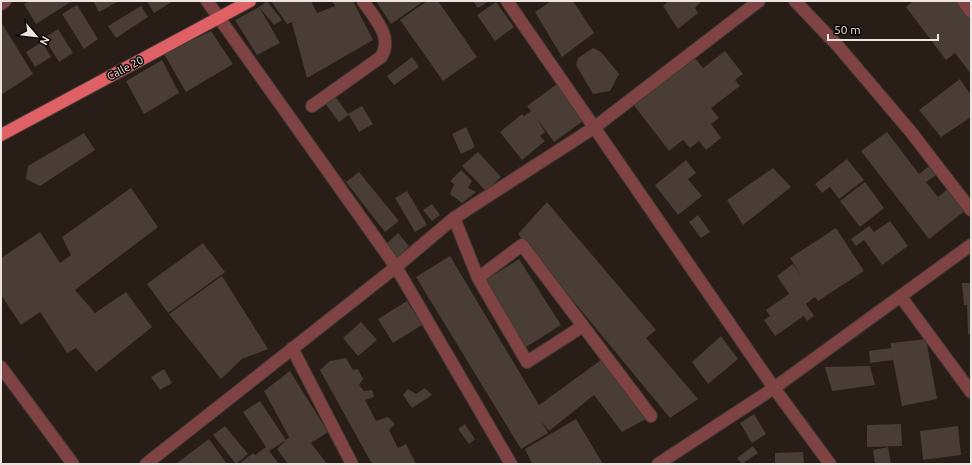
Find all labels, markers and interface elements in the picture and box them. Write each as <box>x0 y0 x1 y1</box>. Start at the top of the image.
north arrow <box>16 16 56 56</box>
scale bar <box>828 16 938 42</box>
text: 50 m <box>834 23 861 36</box>
text: N <box>38 34 52 47</box>
street label: Calle 20 <box>105 54 145 82</box>

